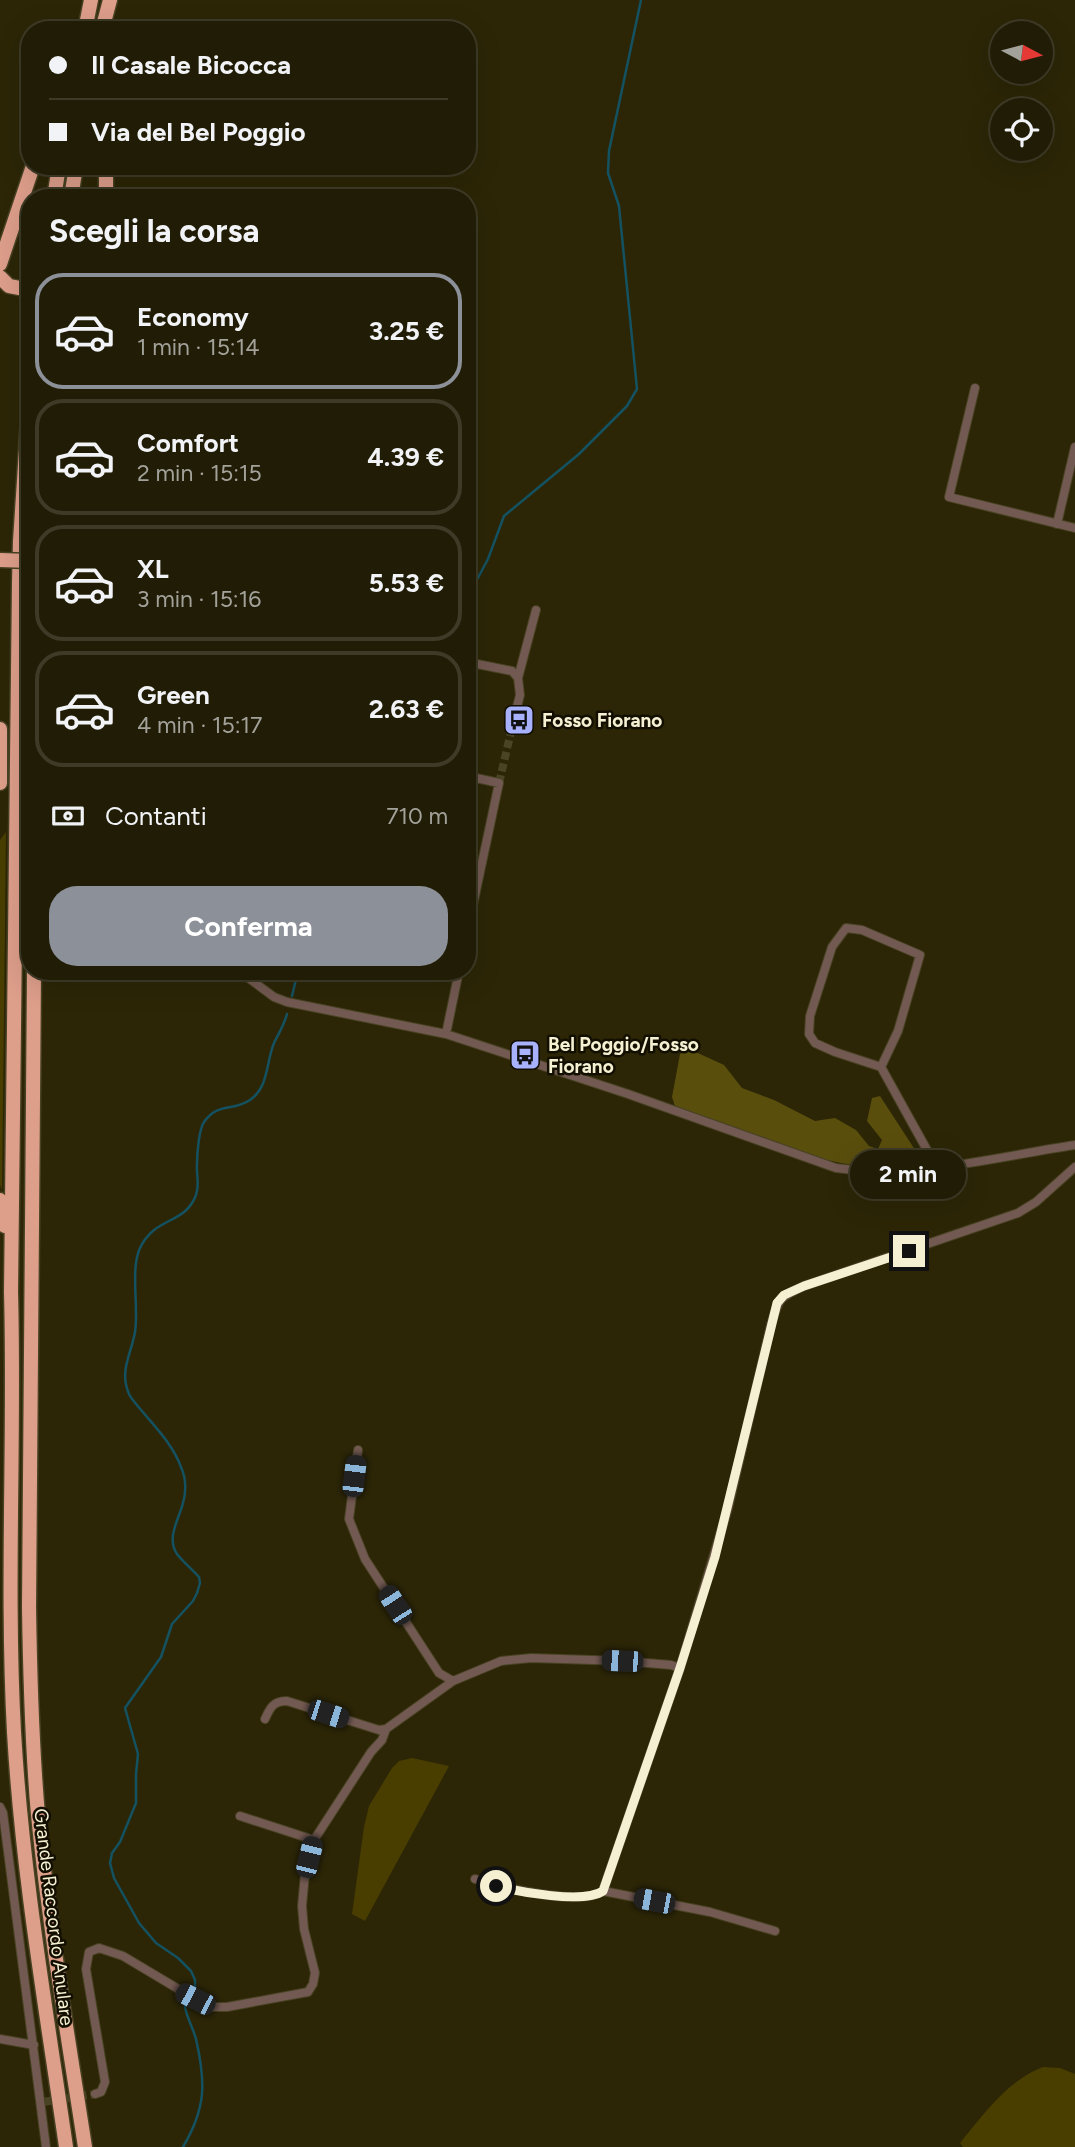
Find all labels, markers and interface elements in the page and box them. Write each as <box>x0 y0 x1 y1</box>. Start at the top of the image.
north arrow <box>990 21 1054 84</box>
map controls <box>990 21 1053 161</box>
text: Il Casale Bicocca <box>91 49 291 81</box>
button: locate <box>990 98 1053 161</box>
text: Via del Bel Poggio <box>91 116 306 148</box>
text: Scegli la corsa <box>49 212 259 250</box>
icon: car <box>53 300 116 363</box>
text: Economy <box>137 301 249 333</box>
text: 3.25 € <box>369 315 444 347</box>
text: 1 min · 15:14 <box>137 333 259 361</box>
icon: car <box>53 426 116 489</box>
text: Comfort <box>137 427 239 459</box>
text: 4.39 € <box>367 441 444 473</box>
text: 2 min · 15:15 <box>137 459 262 487</box>
icon: car <box>53 552 116 615</box>
text: XL <box>137 553 169 585</box>
text: 5.53 € <box>369 567 444 599</box>
text: 3 min · 15:16 <box>137 585 261 613</box>
icon: car <box>53 678 116 741</box>
text: Green <box>137 679 210 711</box>
text: 2.63 € <box>369 693 444 725</box>
bus stop icon: Fosso Fiorano <box>502 703 536 737</box>
place label: Fosso Fiorano <box>542 709 662 732</box>
text: 4 min · 15:17 <box>137 711 262 739</box>
icon: cash <box>49 797 87 835</box>
text: Contanti <box>105 800 207 832</box>
text: 710 m <box>386 802 448 830</box>
button: Conferma <box>49 886 448 966</box>
place label: Bel Poggio/Fosso Fiorano <box>548 1033 699 1078</box>
bus stop icon: Bel Poggio/Fosso Fiorano <box>508 1038 542 1072</box>
callout: 2 min <box>851 1150 967 1198</box>
text: 2 min <box>879 1160 937 1188</box>
route end <box>893 1235 925 1267</box>
car <box>342 1454 367 1498</box>
car <box>375 1582 416 1628</box>
car <box>601 1650 644 1672</box>
car <box>305 1698 352 1730</box>
street label: Grande Raccordo Anulare <box>29 1807 79 2027</box>
car <box>294 1834 325 1880</box>
route start <box>480 1870 512 1902</box>
car <box>632 1887 677 1915</box>
car <box>172 1980 219 2018</box>

